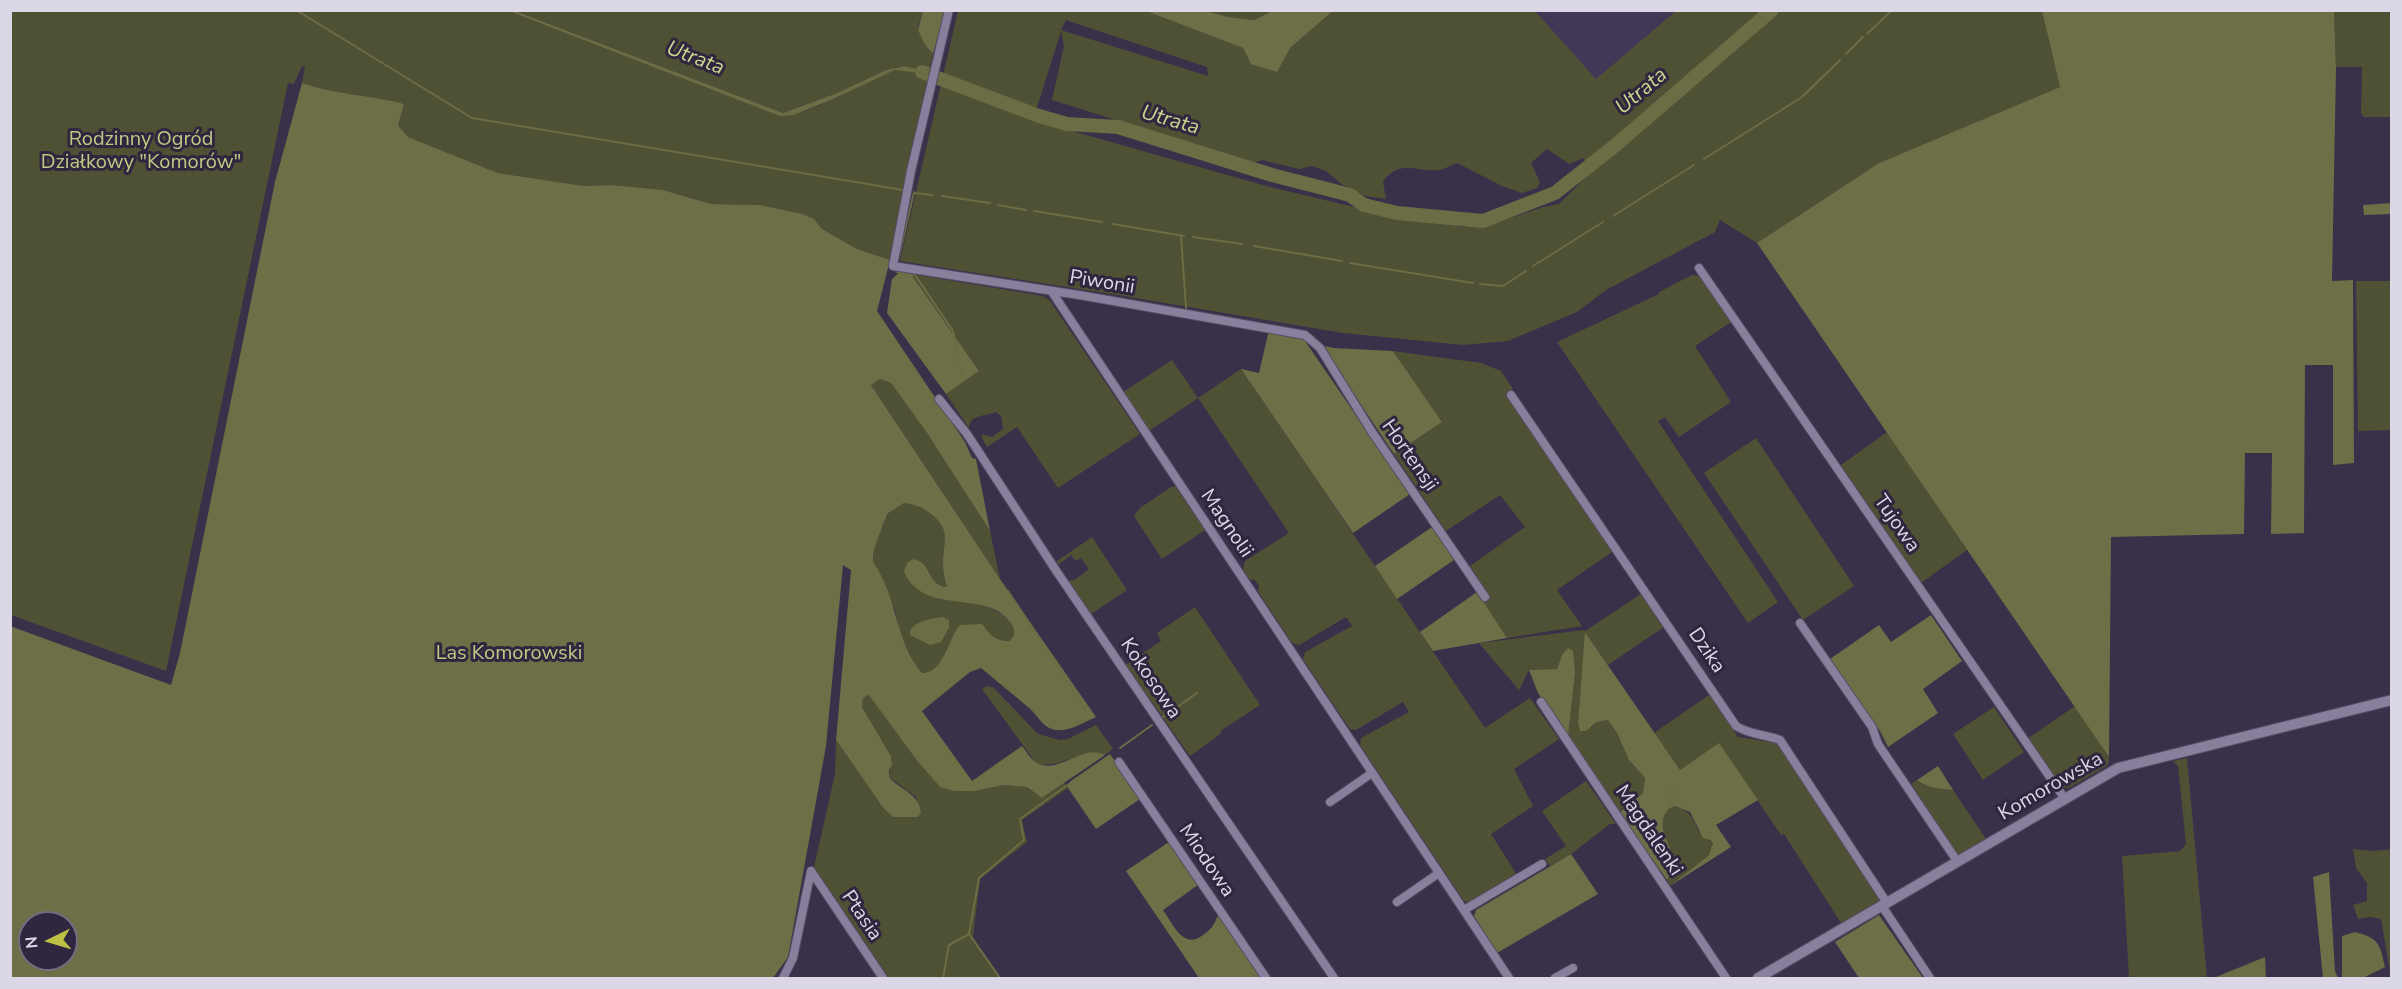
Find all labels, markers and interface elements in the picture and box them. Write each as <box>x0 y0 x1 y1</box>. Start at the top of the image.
water label: Utrata <box>663 37 727 81</box>
water label: Utrata <box>1611 63 1673 121</box>
water label: Utrata <box>1138 101 1202 141</box>
park label: Rodzinny Ogród Działkowy "Komorów" <box>41 128 241 175</box>
street label: Piwonii <box>1068 266 1136 300</box>
street label: Hortensji <box>1376 416 1442 496</box>
street label: Magnolii <box>1194 485 1258 563</box>
street label: Tujowa <box>1868 491 1924 557</box>
street label: Dzika <box>1682 624 1730 678</box>
street label: Kokosowa <box>1114 634 1186 724</box>
park label: Las Komorowski <box>436 642 582 666</box>
street label: Komorowska <box>1995 748 2107 826</box>
street label: Magdalenki <box>1609 781 1687 881</box>
street label: Miodowa <box>1173 820 1239 902</box>
street label: Ptasia <box>836 886 886 946</box>
north arrow <box>18 911 78 971</box>
text: N <box>21 935 44 949</box>

